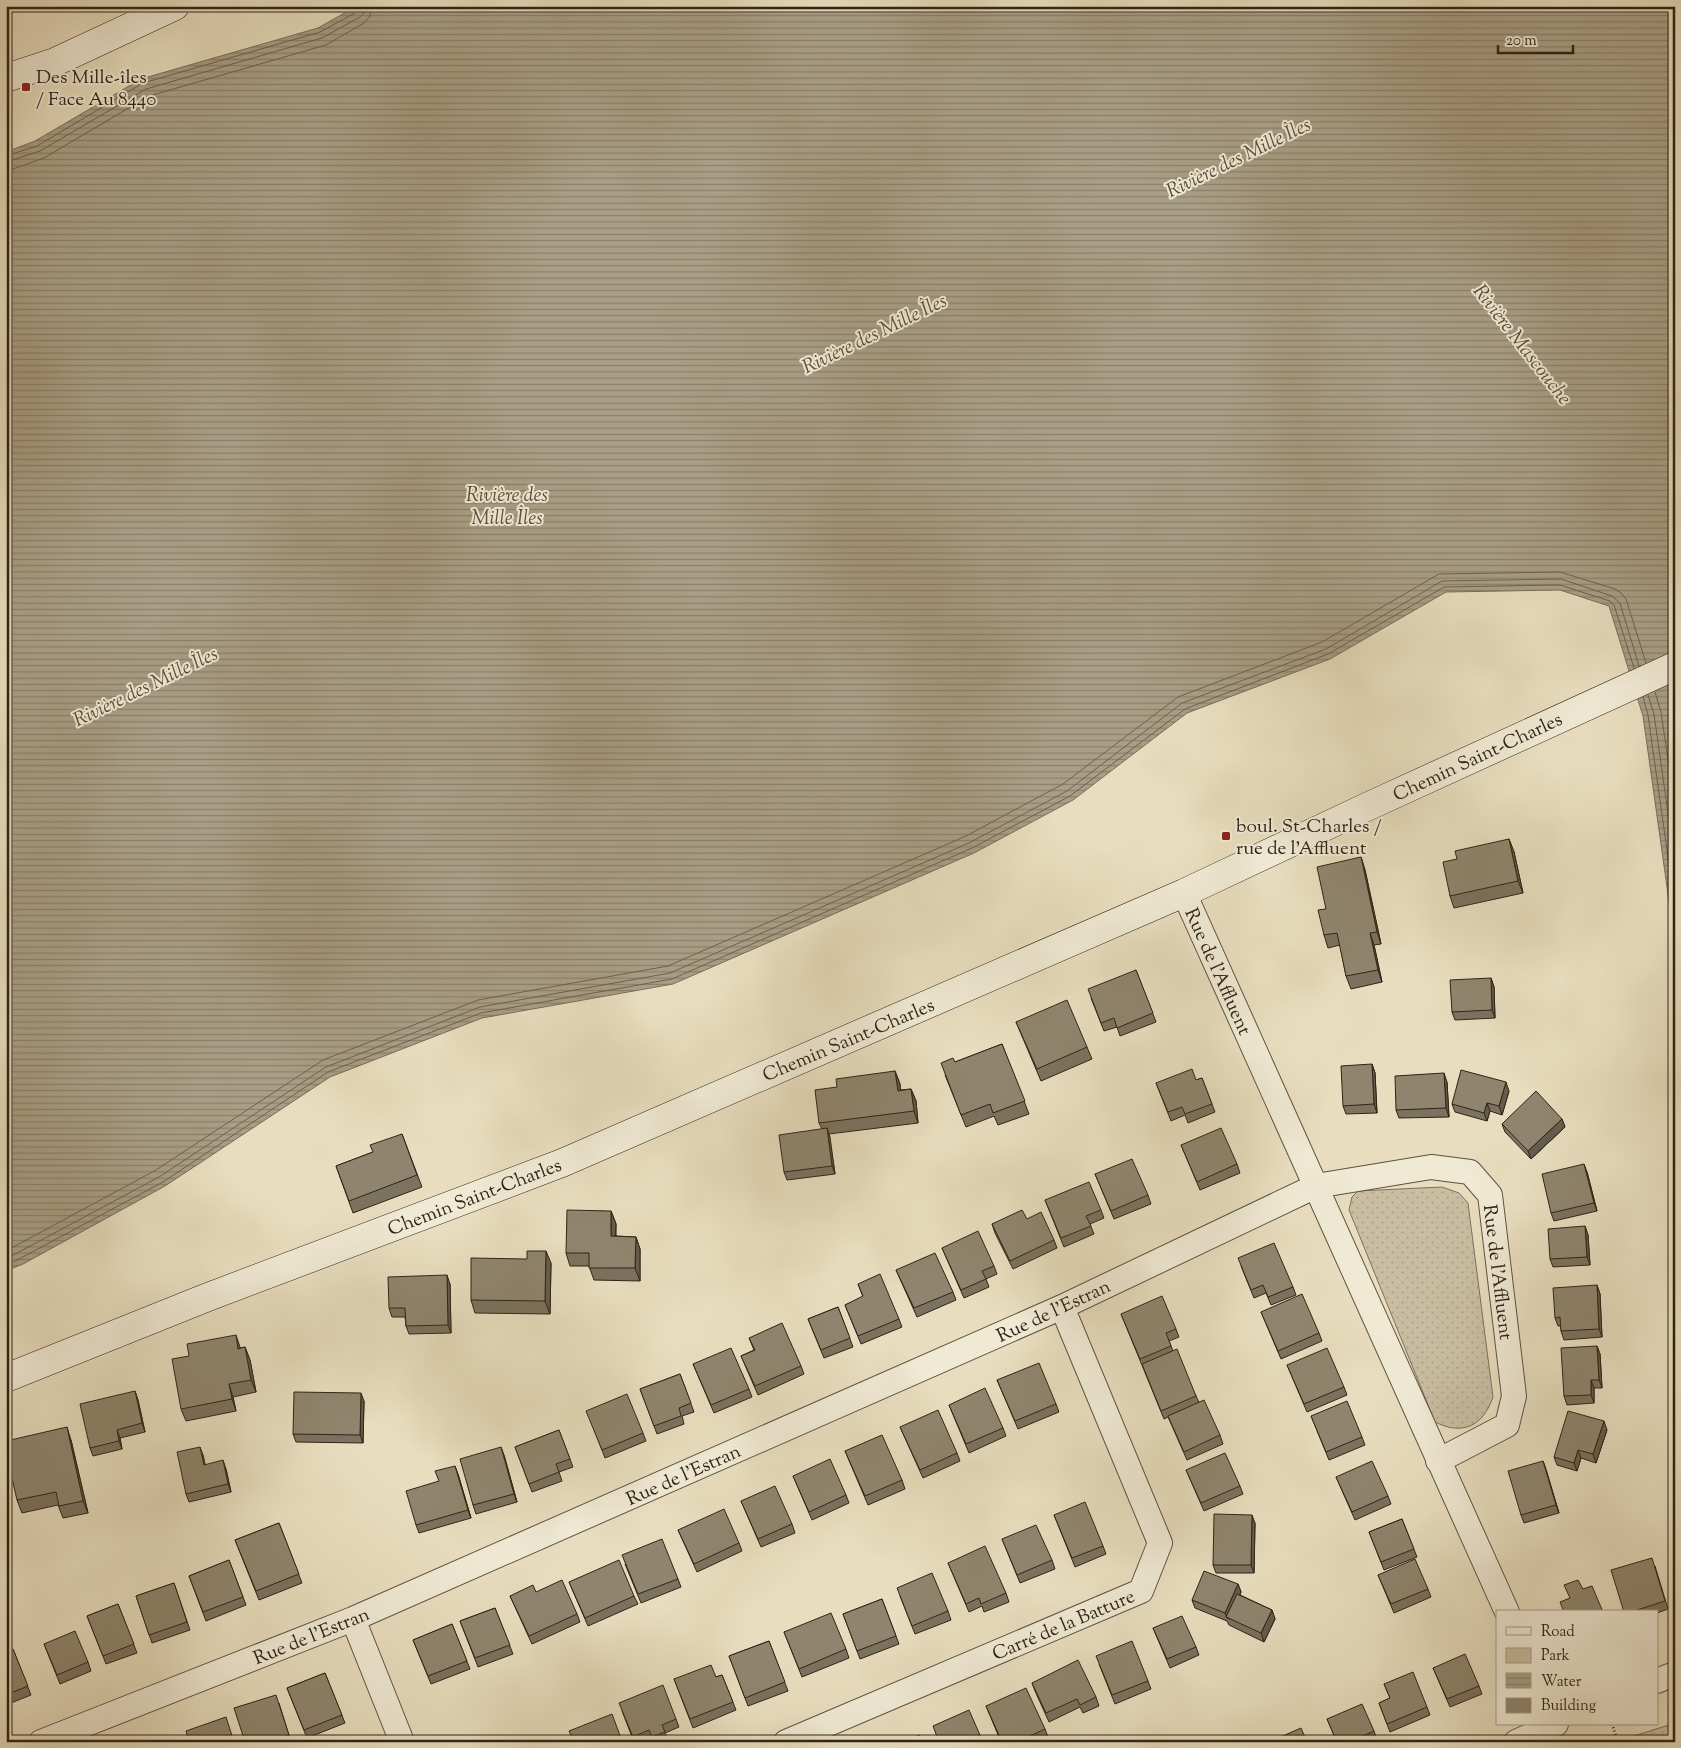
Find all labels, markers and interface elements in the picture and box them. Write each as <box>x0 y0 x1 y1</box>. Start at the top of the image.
scale bar <box>1498 22 1574 54</box>
text: 20 m <box>1506 31 1537 52</box>
place label: Des Mille-îles / Face Au 8440 <box>36 65 156 114</box>
marker: Des Mille-îles / Face Au 8440 <box>20 81 32 93</box>
water label: Rivière des Mille Îles <box>1161 111 1317 207</box>
water label: Rivière Mascouche <box>1465 279 1577 412</box>
water label: Rivière des Mille Îles <box>797 287 953 383</box>
water label: Rivière des Mille Îles <box>466 482 548 534</box>
water label: Rivière des Mille Îles <box>68 640 224 736</box>
street label: Chemin Saint-Charles <box>1389 707 1567 809</box>
place label: boul. St-Charles / rue de l'Affluent <box>1236 814 1382 863</box>
marker: boul. St-Charles / rue de l'Affluent <box>1220 830 1232 842</box>
street label: Rue de l'Affluent <box>1177 904 1257 1040</box>
street label: Chemin Saint-Charles <box>759 993 939 1090</box>
street label: Chemin Saint-Charles <box>384 1153 566 1244</box>
street label: Rue de l'Affluent <box>1475 1203 1518 1342</box>
street label: Rue de l'Estran <box>993 1274 1116 1351</box>
street label: Rue de l'Estran <box>622 1439 746 1514</box>
street label: Carré de la Batture <box>988 1584 1140 1669</box>
street label: Rue de l'Estran <box>250 1602 374 1673</box>
legend <box>1496 1610 1658 1726</box>
text: Road <box>1541 1622 1575 1643</box>
text: Park <box>1541 1646 1570 1667</box>
text: Water <box>1541 1672 1582 1693</box>
text: Building <box>1541 1696 1596 1717</box>

